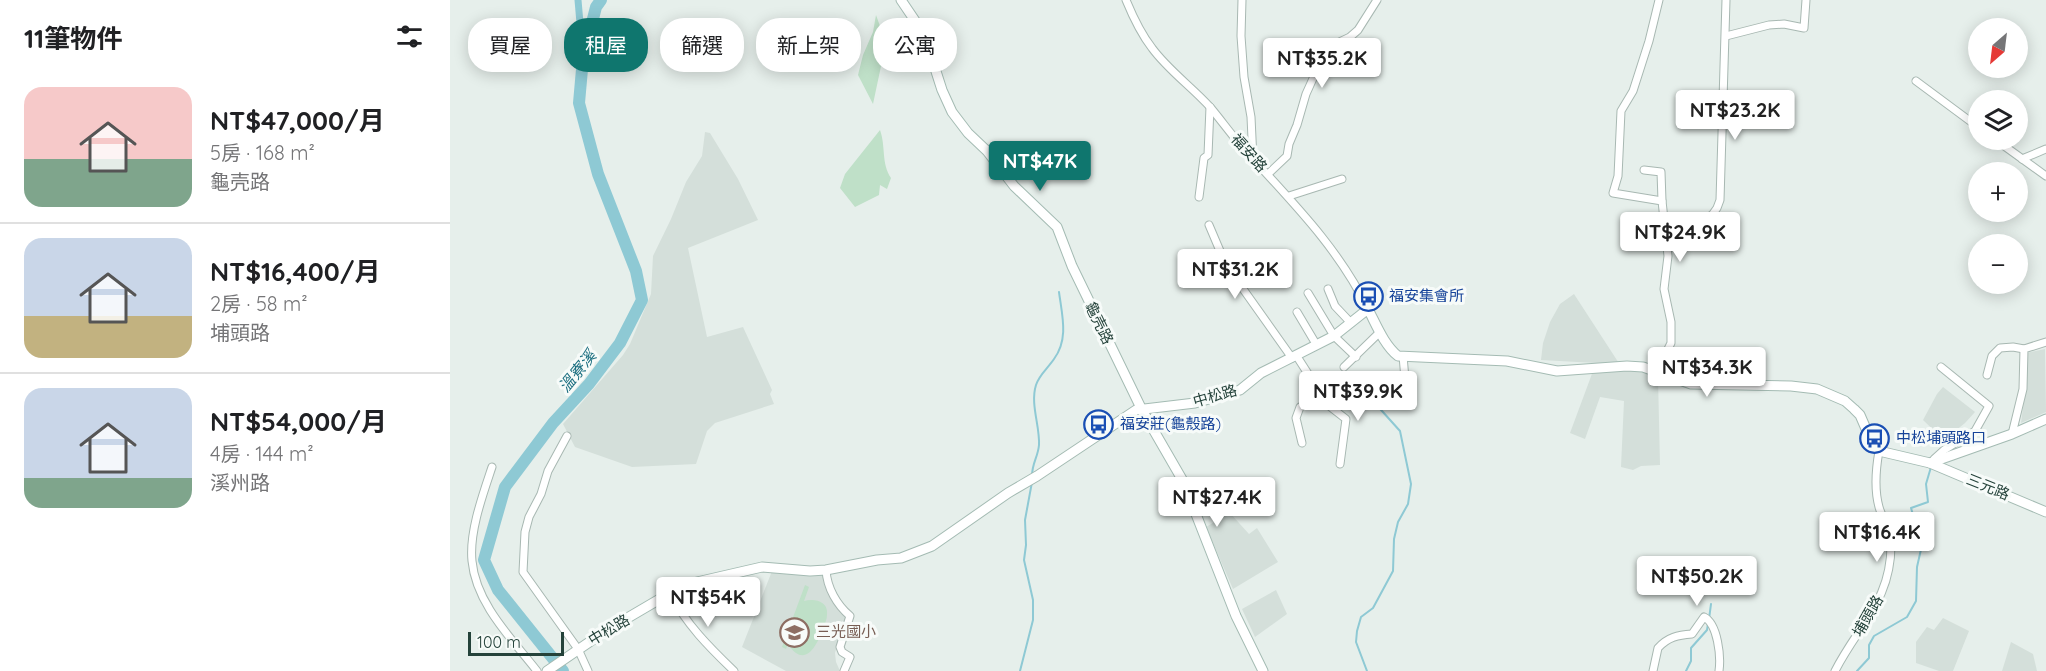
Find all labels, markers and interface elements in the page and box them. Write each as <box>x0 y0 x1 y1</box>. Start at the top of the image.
chip: 買屋 <box>468 18 552 72</box>
chip: 租屋 <box>564 18 648 72</box>
chip: 篩選 <box>660 18 744 72</box>
chip: 新上架 <box>756 18 861 72</box>
chip: 公寓 <box>873 18 957 72</box>
north arrow <box>1968 18 2028 78</box>
map controls <box>1968 18 2028 294</box>
icon: filters <box>393 20 426 53</box>
text: 11筆物件 <box>24 22 122 55</box>
pin: NT$35.2K <box>1260 38 1384 89</box>
text: NT$35.2K <box>1277 45 1367 70</box>
pin: NT$23.2K <box>1673 90 1797 141</box>
button: layers <box>1968 90 2028 150</box>
text: NT$23.2K <box>1690 97 1780 122</box>
text: NT$47,000/月 <box>210 104 385 137</box>
icon: home <box>72 111 144 183</box>
street label: 福安路 <box>1227 130 1271 176</box>
text: 5房 · 168 m² <box>210 140 315 165</box>
pin: NT$47K <box>991 141 1089 192</box>
text: NT$47K <box>1003 148 1077 173</box>
button: + <box>1968 162 2028 222</box>
text: 龜壳路 <box>210 169 270 194</box>
pin: NT$24.9K <box>1618 212 1742 263</box>
text: NT$24.9K <box>1634 219 1726 244</box>
button: − <box>1968 234 2028 294</box>
pin: NT$31.2K <box>1173 249 1297 300</box>
text: NT$16,400/月 <box>210 255 381 288</box>
text: NT$31.2K <box>1191 256 1279 281</box>
icon: home <box>72 262 144 334</box>
bus stop icon: 福安集會所 <box>1352 280 1384 312</box>
place label: 福安集會所 <box>1389 286 1464 305</box>
text: 2房 · 58 m² <box>210 291 308 316</box>
street label: 龜壳路 <box>1081 298 1118 347</box>
text: 埔頭路 <box>210 320 270 345</box>
water label: 溫寮溪 <box>554 345 601 396</box>
pin: NT$34.3K <box>1645 347 1769 398</box>
text: NT$34.3K <box>1662 354 1752 379</box>
pin: NT$39.9K <box>1296 371 1420 422</box>
text: NT$39.9K <box>1313 378 1403 403</box>
street label: 中松路 <box>1191 380 1239 411</box>
text: NT$54,000/月 <box>210 405 387 438</box>
bus stop icon: 福安莊(龜殼路) <box>1083 408 1115 440</box>
icon: home <box>72 412 144 484</box>
place label: 福安莊(龜殼路) <box>1120 414 1221 433</box>
bus stop icon: 中松埔頭路口 <box>1859 422 1891 454</box>
place label: 中松埔頭路口 <box>1896 428 1986 447</box>
text: 4房 · 144 m² <box>210 441 314 466</box>
street label: 三元路 <box>1964 469 2013 504</box>
text: 溪州路 <box>210 470 270 495</box>
pin: NT$27.4K <box>1155 477 1279 528</box>
text: NT$27.4K <box>1172 484 1262 509</box>
pin: NT$16.4K <box>1815 512 1939 563</box>
text: NT$16.4K <box>1833 519 1921 544</box>
pin: NT$50.2K <box>1635 556 1759 607</box>
text: NT$50.2K <box>1651 563 1743 588</box>
pin: NT$54K <box>659 577 757 628</box>
text: NT$54K <box>670 584 746 609</box>
street label: 埔頭路 <box>1848 592 1887 640</box>
street label: 中松路 <box>585 610 633 649</box>
school or university icon: 三光國小 <box>779 616 811 648</box>
place label: 三光國小 <box>816 622 876 641</box>
scale bar <box>468 629 564 656</box>
text: 100 m <box>477 632 521 652</box>

